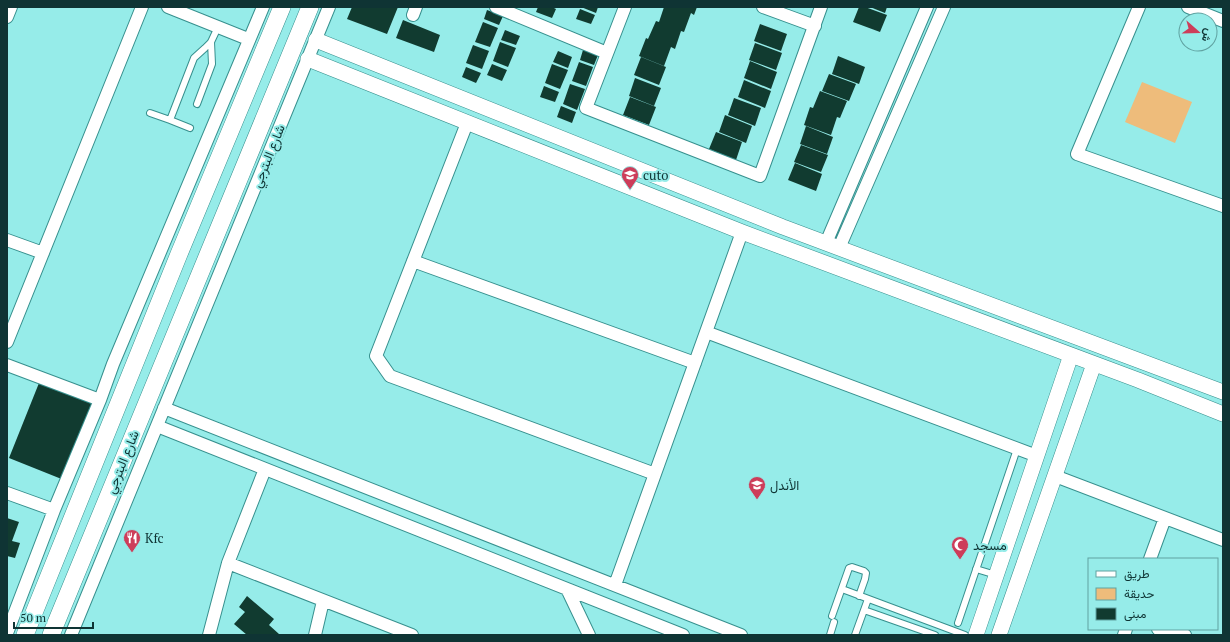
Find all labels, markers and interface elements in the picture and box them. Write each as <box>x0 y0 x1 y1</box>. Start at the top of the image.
north arrow <box>1178 12 1218 52</box>
text: ش <box>1199 27 1216 44</box>
street label: شارع البترجي <box>247 122 291 191</box>
school or university icon: cuto <box>620 165 640 190</box>
place label: cuto <box>643 166 669 184</box>
street label: شارع البترجي <box>101 428 145 497</box>
school or university icon: الأندل <box>747 475 767 500</box>
place label: الأندل <box>770 476 799 494</box>
restaurant icon: Kfc <box>122 528 142 553</box>
place label: Kfc <box>145 529 164 547</box>
mosque icon: مسجد <box>950 535 970 560</box>
place label: مسجد <box>973 536 1007 554</box>
legend <box>1088 558 1218 630</box>
text: طريق <box>1124 566 1150 582</box>
text: حديقة <box>1124 586 1154 601</box>
scale bar <box>14 604 93 630</box>
text: مبنى <box>1124 606 1146 622</box>
text: 50 m <box>20 610 47 625</box>

